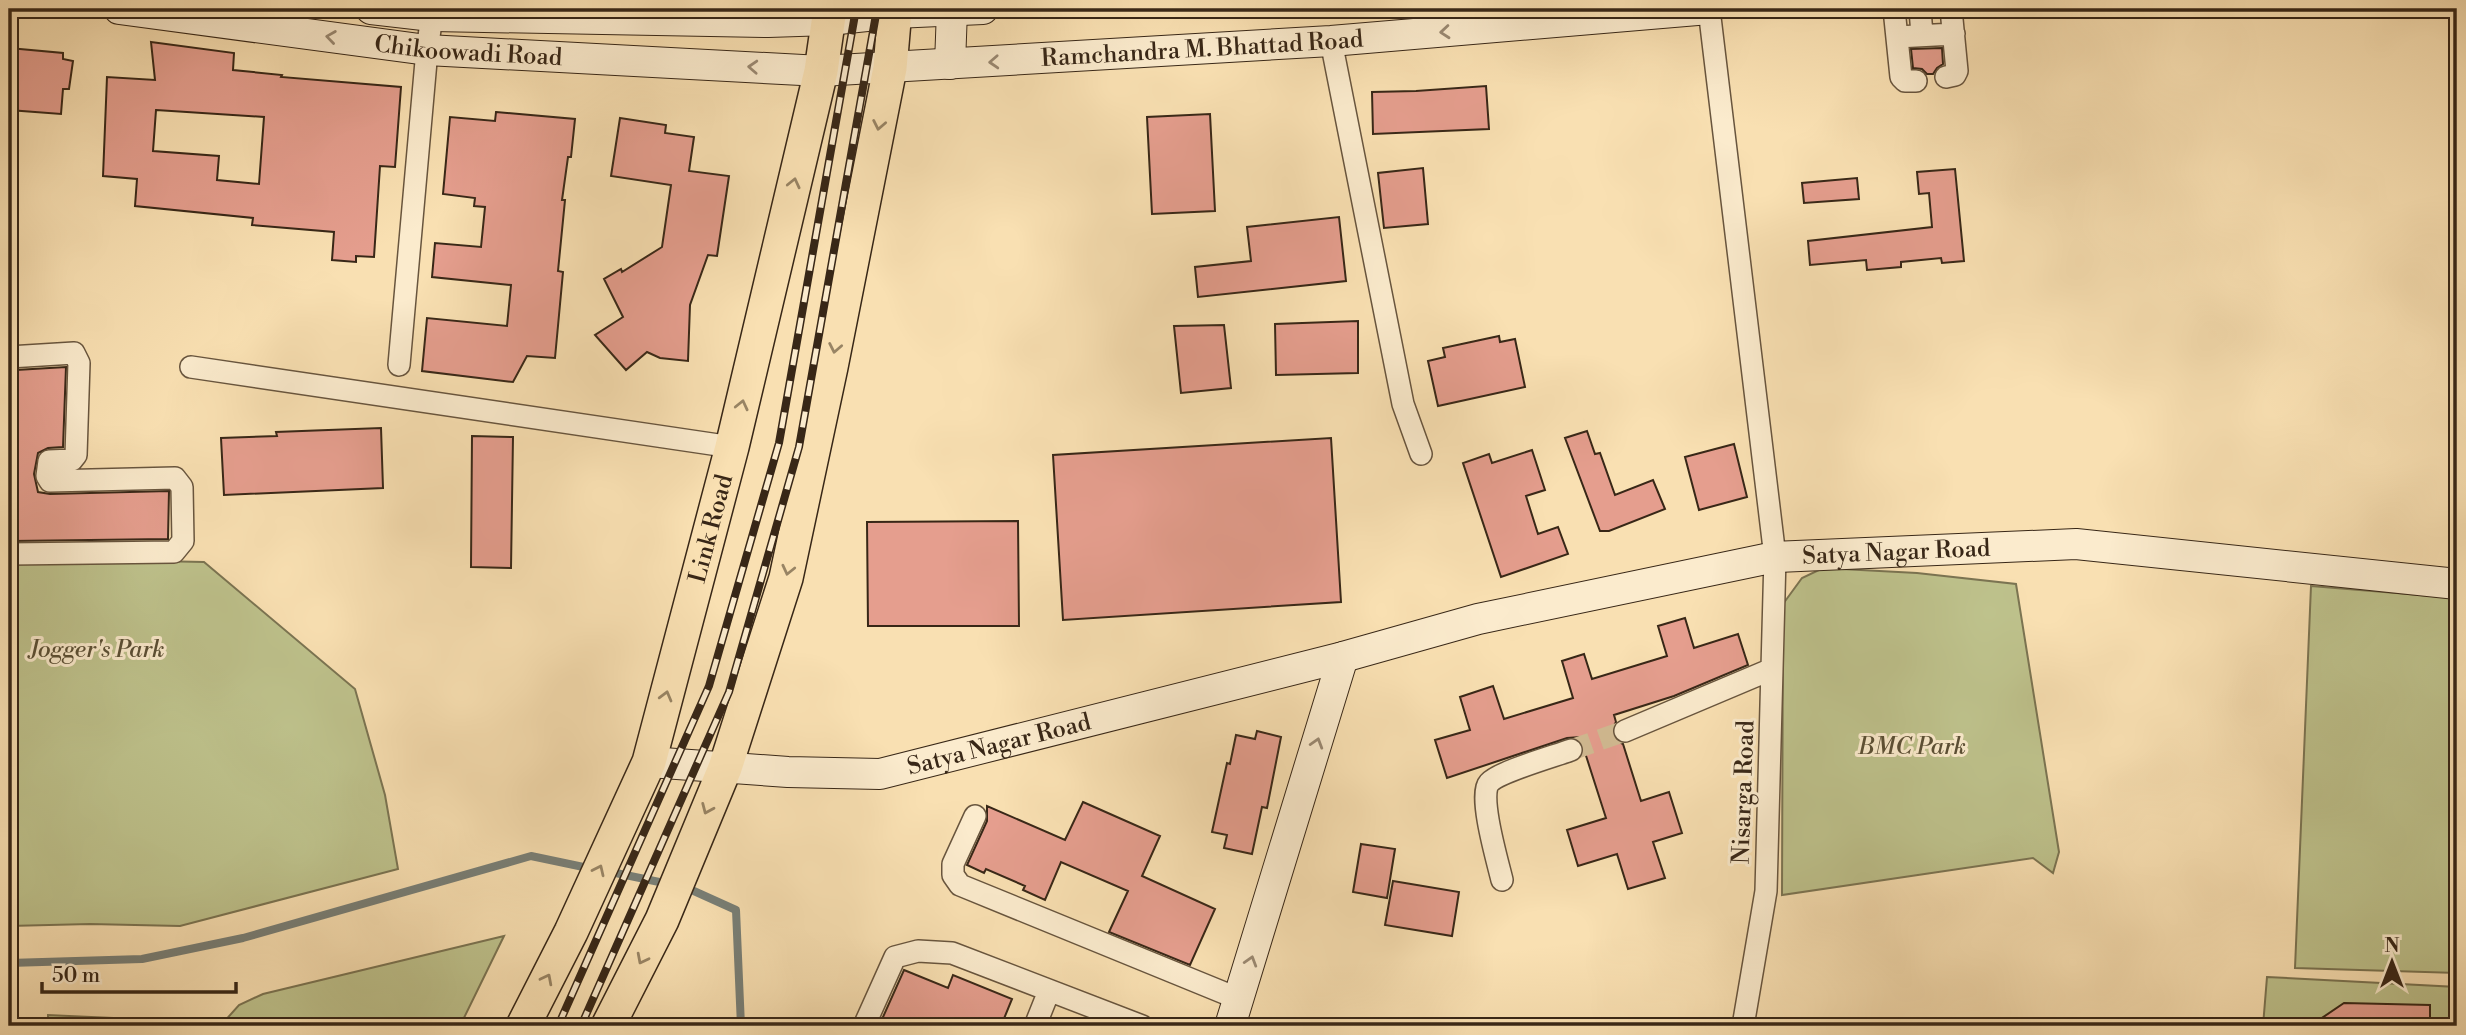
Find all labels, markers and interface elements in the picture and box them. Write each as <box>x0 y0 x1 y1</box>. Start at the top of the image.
street label: Ramchandra M. Bhattad Road <box>1040 24 1365 74</box>
one-way arrow <box>1439 24 1451 39</box>
street label: Chikoowadi Road <box>372 29 564 73</box>
one-way arrow <box>325 30 337 45</box>
one-way arrow <box>989 54 1000 69</box>
one-way arrow <box>747 60 758 75</box>
one-way arrow <box>872 119 887 131</box>
one-way arrow <box>786 177 801 189</box>
one-way arrow <box>828 342 843 354</box>
one-way arrow <box>734 399 748 411</box>
street label: Link Road <box>683 471 740 586</box>
street label: Satya Nagar Road <box>1802 534 1991 572</box>
one-way arrow <box>782 564 796 576</box>
park label: Jogger's Park <box>26 635 165 665</box>
one-way arrow <box>658 690 672 702</box>
street label: Satya Nagar Road <box>904 707 1094 783</box>
street label: Nisarga Road <box>1726 719 1762 864</box>
park label: BMC Park <box>1857 732 1966 762</box>
one-way arrow <box>1309 738 1323 750</box>
one-way arrow <box>702 802 716 814</box>
one-way arrow <box>591 865 605 877</box>
north arrow <box>2358 926 2428 996</box>
text: N <box>2384 934 2400 958</box>
scale bar <box>42 951 236 995</box>
one-way arrow <box>637 952 651 964</box>
one-way arrow <box>1242 955 1257 967</box>
text: 50 m <box>52 963 100 989</box>
one-way arrow <box>538 974 552 986</box>

